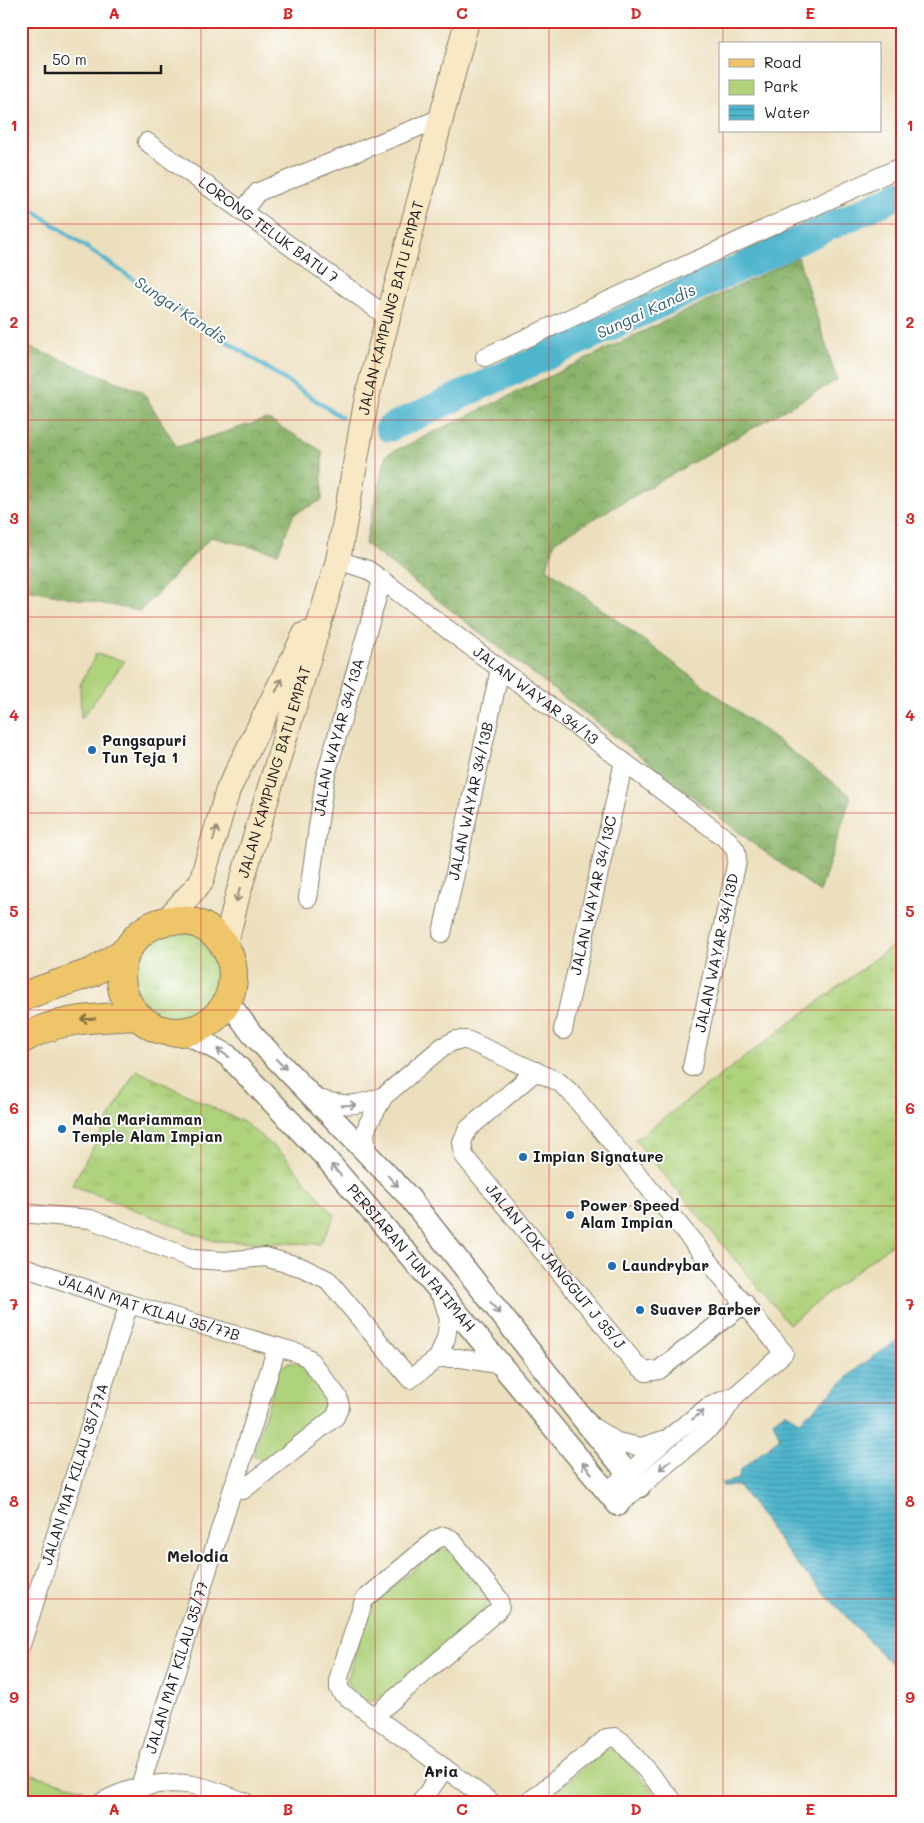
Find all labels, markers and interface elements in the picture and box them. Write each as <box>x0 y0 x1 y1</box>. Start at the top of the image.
text: A <box>108 2 120 23</box>
text: B <box>283 2 293 23</box>
text: C <box>456 2 468 23</box>
text: D <box>630 2 642 23</box>
text: E <box>805 2 815 23</box>
scale bar <box>45 42 161 74</box>
legend <box>719 42 882 132</box>
text: 50 m <box>52 49 87 69</box>
text: Road <box>764 52 801 72</box>
text: Park <box>764 76 798 96</box>
text: Water <box>764 102 810 122</box>
text: 1 <box>10 114 18 135</box>
text: 1 <box>906 114 914 135</box>
street label: LORONG TELUK BATU 7 <box>195 172 343 287</box>
street label: JALAN KAMPUNG BATU EMPAT <box>353 198 428 416</box>
water label: Sungai Kandis <box>131 271 232 348</box>
water label: Sungai Kandis <box>593 278 699 343</box>
text: 2 <box>10 311 19 332</box>
text: 2 <box>906 311 915 332</box>
text: 3 <box>9 507 19 528</box>
text: 3 <box>905 507 915 528</box>
street label: JALAN WAYAR 34/13 <box>469 641 603 749</box>
street label: JALAN WAYAR 34/13A <box>309 656 368 817</box>
street label: JALAN KAMPUNG BATU EMPAT <box>232 663 315 880</box>
one-way arrow <box>274 678 284 693</box>
text: 4 <box>9 704 19 725</box>
text: 4 <box>905 704 915 725</box>
street label: JALAN WAYAR 34/13B <box>443 720 497 882</box>
place label: Pangsapuri Tun Teja 1 <box>102 730 187 767</box>
marker: Pangsapuri Tun Teja 1 <box>86 744 98 756</box>
street label: JALAN WAYAR 34/13C <box>565 813 621 977</box>
one-way arrow <box>211 827 221 843</box>
street label: JALAN WAYAR 34/13D <box>689 871 743 1034</box>
one-way arrow <box>233 887 242 903</box>
text: 5 <box>9 900 19 921</box>
text: 5 <box>905 900 915 921</box>
one-way arrow <box>81 1014 97 1024</box>
one-way arrow <box>216 1048 230 1058</box>
one-way arrow <box>275 1058 287 1070</box>
text: 6 <box>9 1097 19 1118</box>
text: 6 <box>905 1097 915 1118</box>
one-way arrow <box>341 1100 357 1110</box>
place label: Maha Mariamman Temple Alam Impian <box>72 1109 222 1146</box>
marker: Maha Mariamman Temple Alam Impian <box>56 1123 68 1135</box>
place label: Impian Signature <box>533 1146 664 1166</box>
marker: Impian Signature <box>517 1151 529 1163</box>
one-way arrow <box>330 1163 341 1176</box>
one-way arrow <box>387 1175 399 1187</box>
street label: PERSIARAN TUN FATIMAH <box>343 1179 480 1336</box>
street label: JALAN TOK JANGGUT J 35/J <box>482 1179 631 1353</box>
place label: Power Speed Alam Impian <box>580 1195 680 1232</box>
marker: Power Speed Alam Impian <box>564 1209 576 1221</box>
place label: Laundrybar <box>622 1255 709 1275</box>
marker: Laundrybar <box>606 1260 618 1272</box>
street label: JALAN MAT KILAU 35/77B <box>56 1269 242 1345</box>
text: 7 <box>10 1293 19 1314</box>
text: 7 <box>906 1293 915 1314</box>
place label: Suaver Barber <box>650 1299 761 1319</box>
one-way arrow <box>490 1301 501 1314</box>
marker: Suaver Barber <box>634 1304 646 1316</box>
street label: JALAN MAT KILAU 35/77A <box>36 1381 112 1567</box>
one-way arrow <box>691 1410 704 1421</box>
one-way arrow <box>658 1460 671 1471</box>
one-way arrow <box>582 1462 593 1475</box>
text: 8 <box>9 1490 19 1511</box>
text: 8 <box>905 1490 915 1511</box>
district label: Melodia <box>167 1545 229 1566</box>
street label: JALAN MAT KILAU 35/77 <box>140 1579 212 1756</box>
text: 9 <box>9 1686 19 1707</box>
text: 9 <box>905 1686 915 1707</box>
district label: Aria <box>424 1760 459 1781</box>
text: A <box>108 1798 120 1819</box>
text: B <box>283 1798 293 1819</box>
text: C <box>456 1798 468 1819</box>
text: D <box>630 1798 642 1819</box>
text: E <box>805 1798 815 1819</box>

